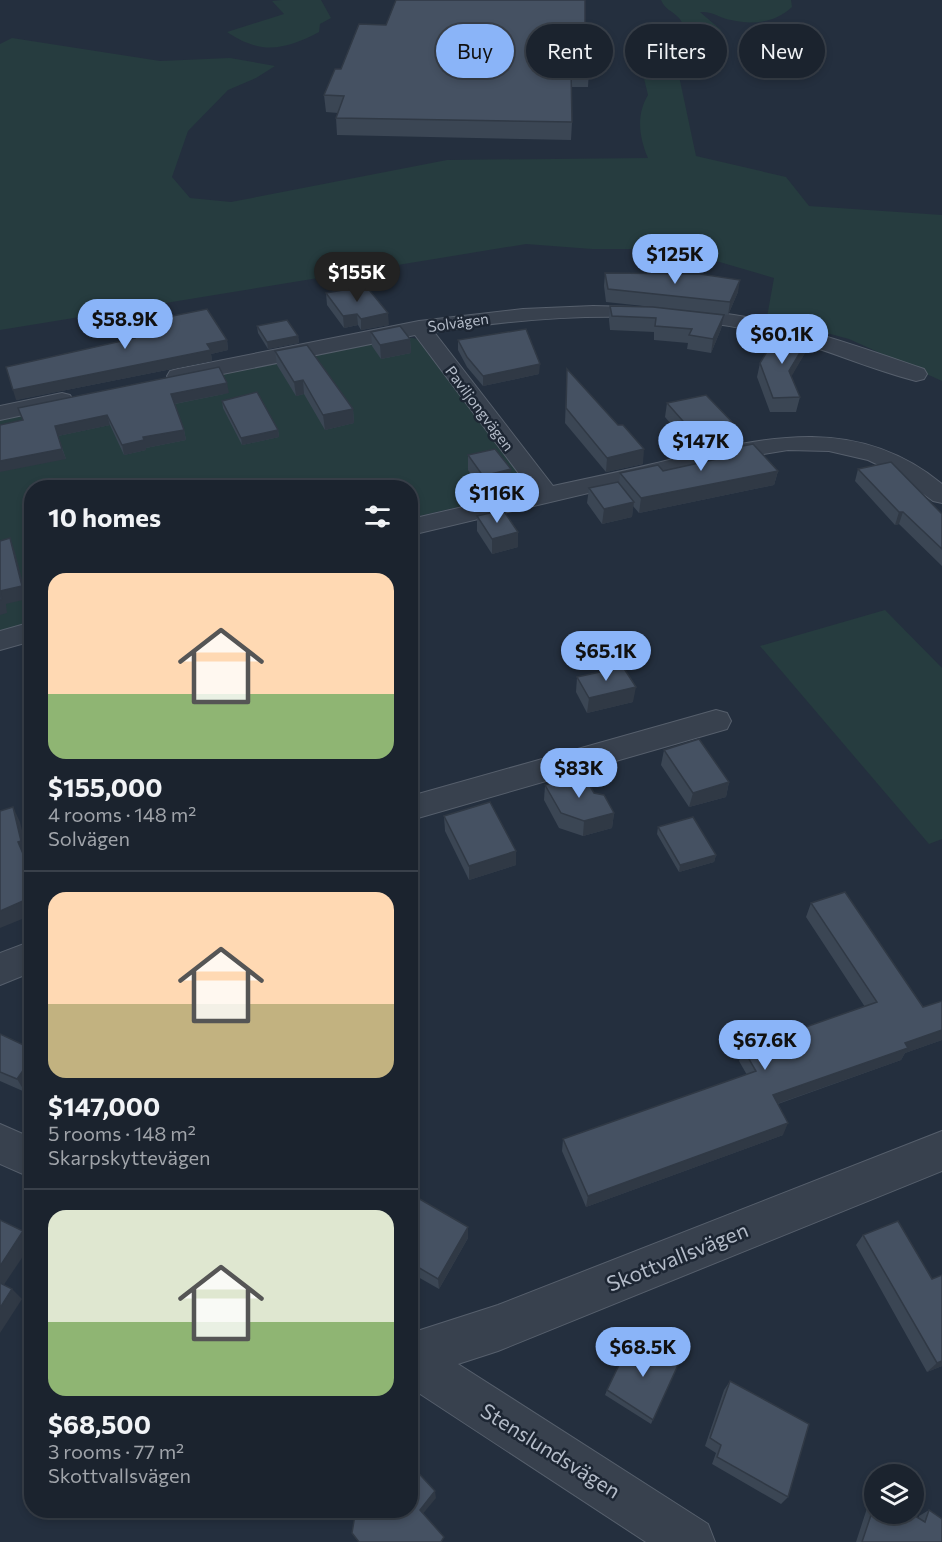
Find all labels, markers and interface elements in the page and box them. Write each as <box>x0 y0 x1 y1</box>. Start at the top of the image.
chip: Buy <box>436 24 514 78</box>
chip: Rent <box>526 24 613 78</box>
chip: Filters <box>625 24 727 78</box>
chip: New <box>739 24 825 78</box>
pin: $125K <box>633 234 717 285</box>
text: $125K <box>646 241 704 265</box>
pin: $155K <box>315 252 399 303</box>
text: $155K <box>328 259 386 283</box>
pin: $58.9K <box>76 299 174 350</box>
text: $58.9K <box>92 306 158 330</box>
street label: Solvägen <box>426 309 490 335</box>
pin: $60.1K <box>733 314 831 365</box>
text: $60.1K <box>750 321 814 345</box>
street label: Paviljongvägen <box>442 362 518 454</box>
pin: $147K <box>659 421 743 472</box>
text: $147K <box>672 428 730 452</box>
pin: $116K <box>455 473 539 524</box>
text: $116K <box>469 480 525 504</box>
icon: filters <box>361 500 394 533</box>
text: 10 homes <box>48 501 161 532</box>
icon: home <box>167 612 275 720</box>
pin: $65.1K <box>557 631 655 682</box>
text: $65.1K <box>575 638 637 662</box>
pin: $83K <box>543 748 615 799</box>
text: $83K <box>554 755 604 779</box>
text: $155,000 <box>48 771 163 802</box>
text: 4 rooms · 148 m² <box>48 802 196 826</box>
text: Solvägen <box>48 826 130 850</box>
icon: home <box>167 931 275 1039</box>
pin: $67.6K <box>716 1020 814 1071</box>
text: $67.6K <box>733 1027 797 1051</box>
text: $147,000 <box>48 1090 160 1121</box>
text: 5 rooms · 148 m² <box>48 1121 196 1145</box>
text: Skarpskyttevägen <box>48 1145 211 1169</box>
street label: Skottvallsvägen <box>603 1216 751 1296</box>
icon: home <box>167 1249 275 1357</box>
pin: $68.5K <box>594 1327 692 1378</box>
text: $68.5K <box>610 1334 676 1358</box>
street label: Stenslundsvägen <box>477 1397 625 1503</box>
text: $68,500 <box>48 1408 151 1439</box>
text: 3 rooms · 77 m² <box>48 1439 184 1463</box>
text: Skottvallsvägen <box>48 1463 191 1487</box>
map controls <box>864 1464 924 1524</box>
button: layers <box>864 1464 924 1524</box>

